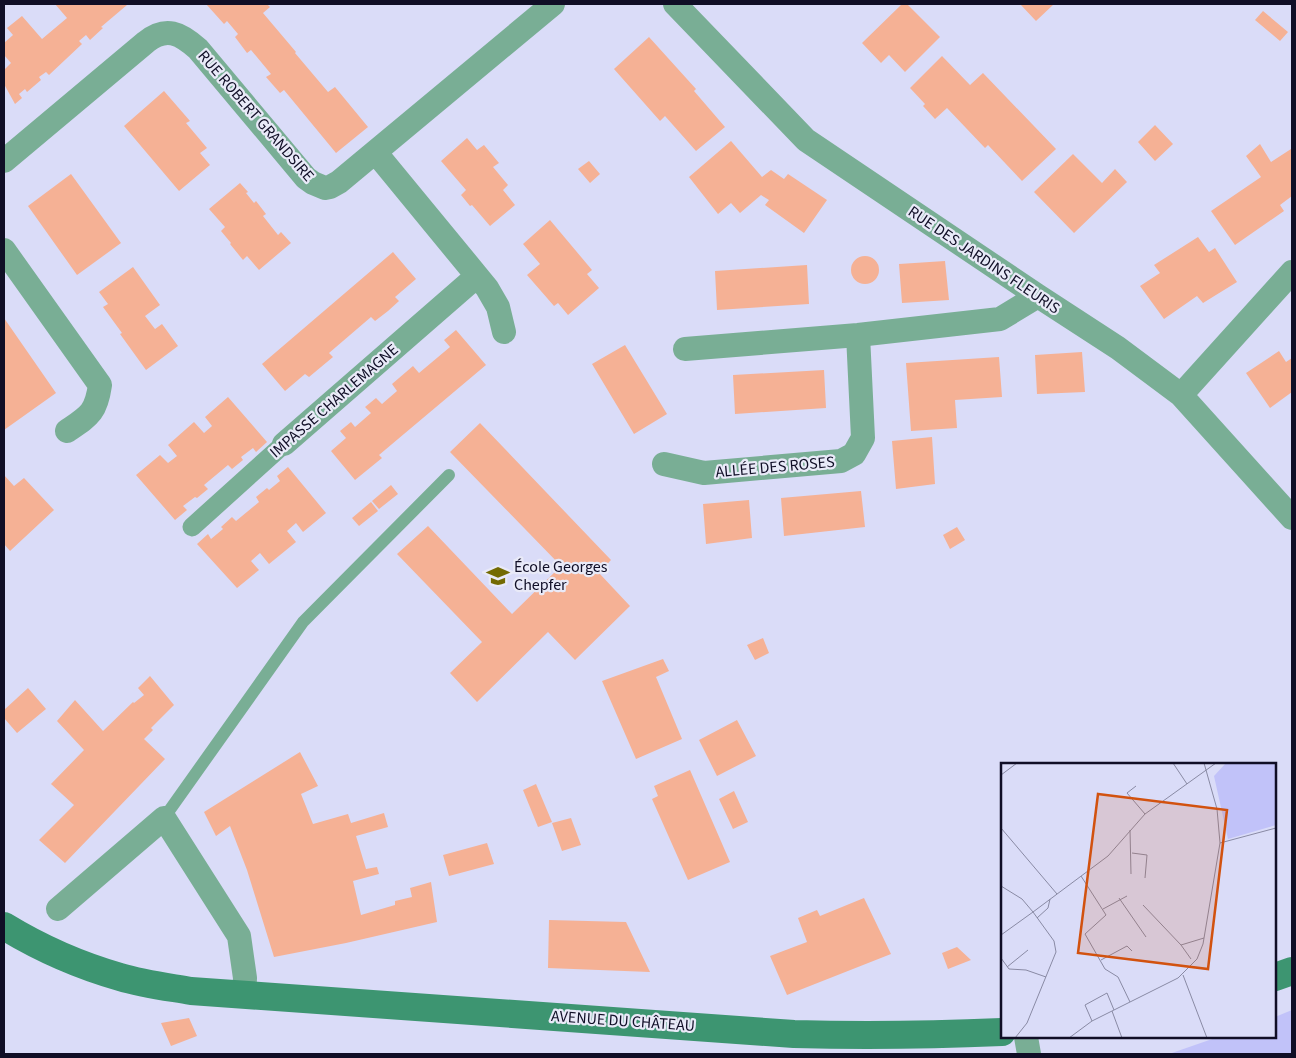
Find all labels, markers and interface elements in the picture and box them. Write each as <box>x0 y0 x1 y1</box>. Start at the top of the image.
street label: RUE ROBERT GRANDSIRE <box>193 46 319 186</box>
street label: RUE DES JARDINS FLEURIS <box>904 201 1064 319</box>
street label: IMPASSE CHARLEMAGNE <box>265 339 403 463</box>
street label: ALLÉE DES ROSES <box>714 451 836 483</box>
place label: École Georges Chepfer <box>514 556 608 596</box>
school or university icon: École Georges Chepfer <box>485 563 511 589</box>
inset map <box>1001 763 1276 1038</box>
street label: AVENUE DU CHÂTEAU <box>550 1005 696 1037</box>

